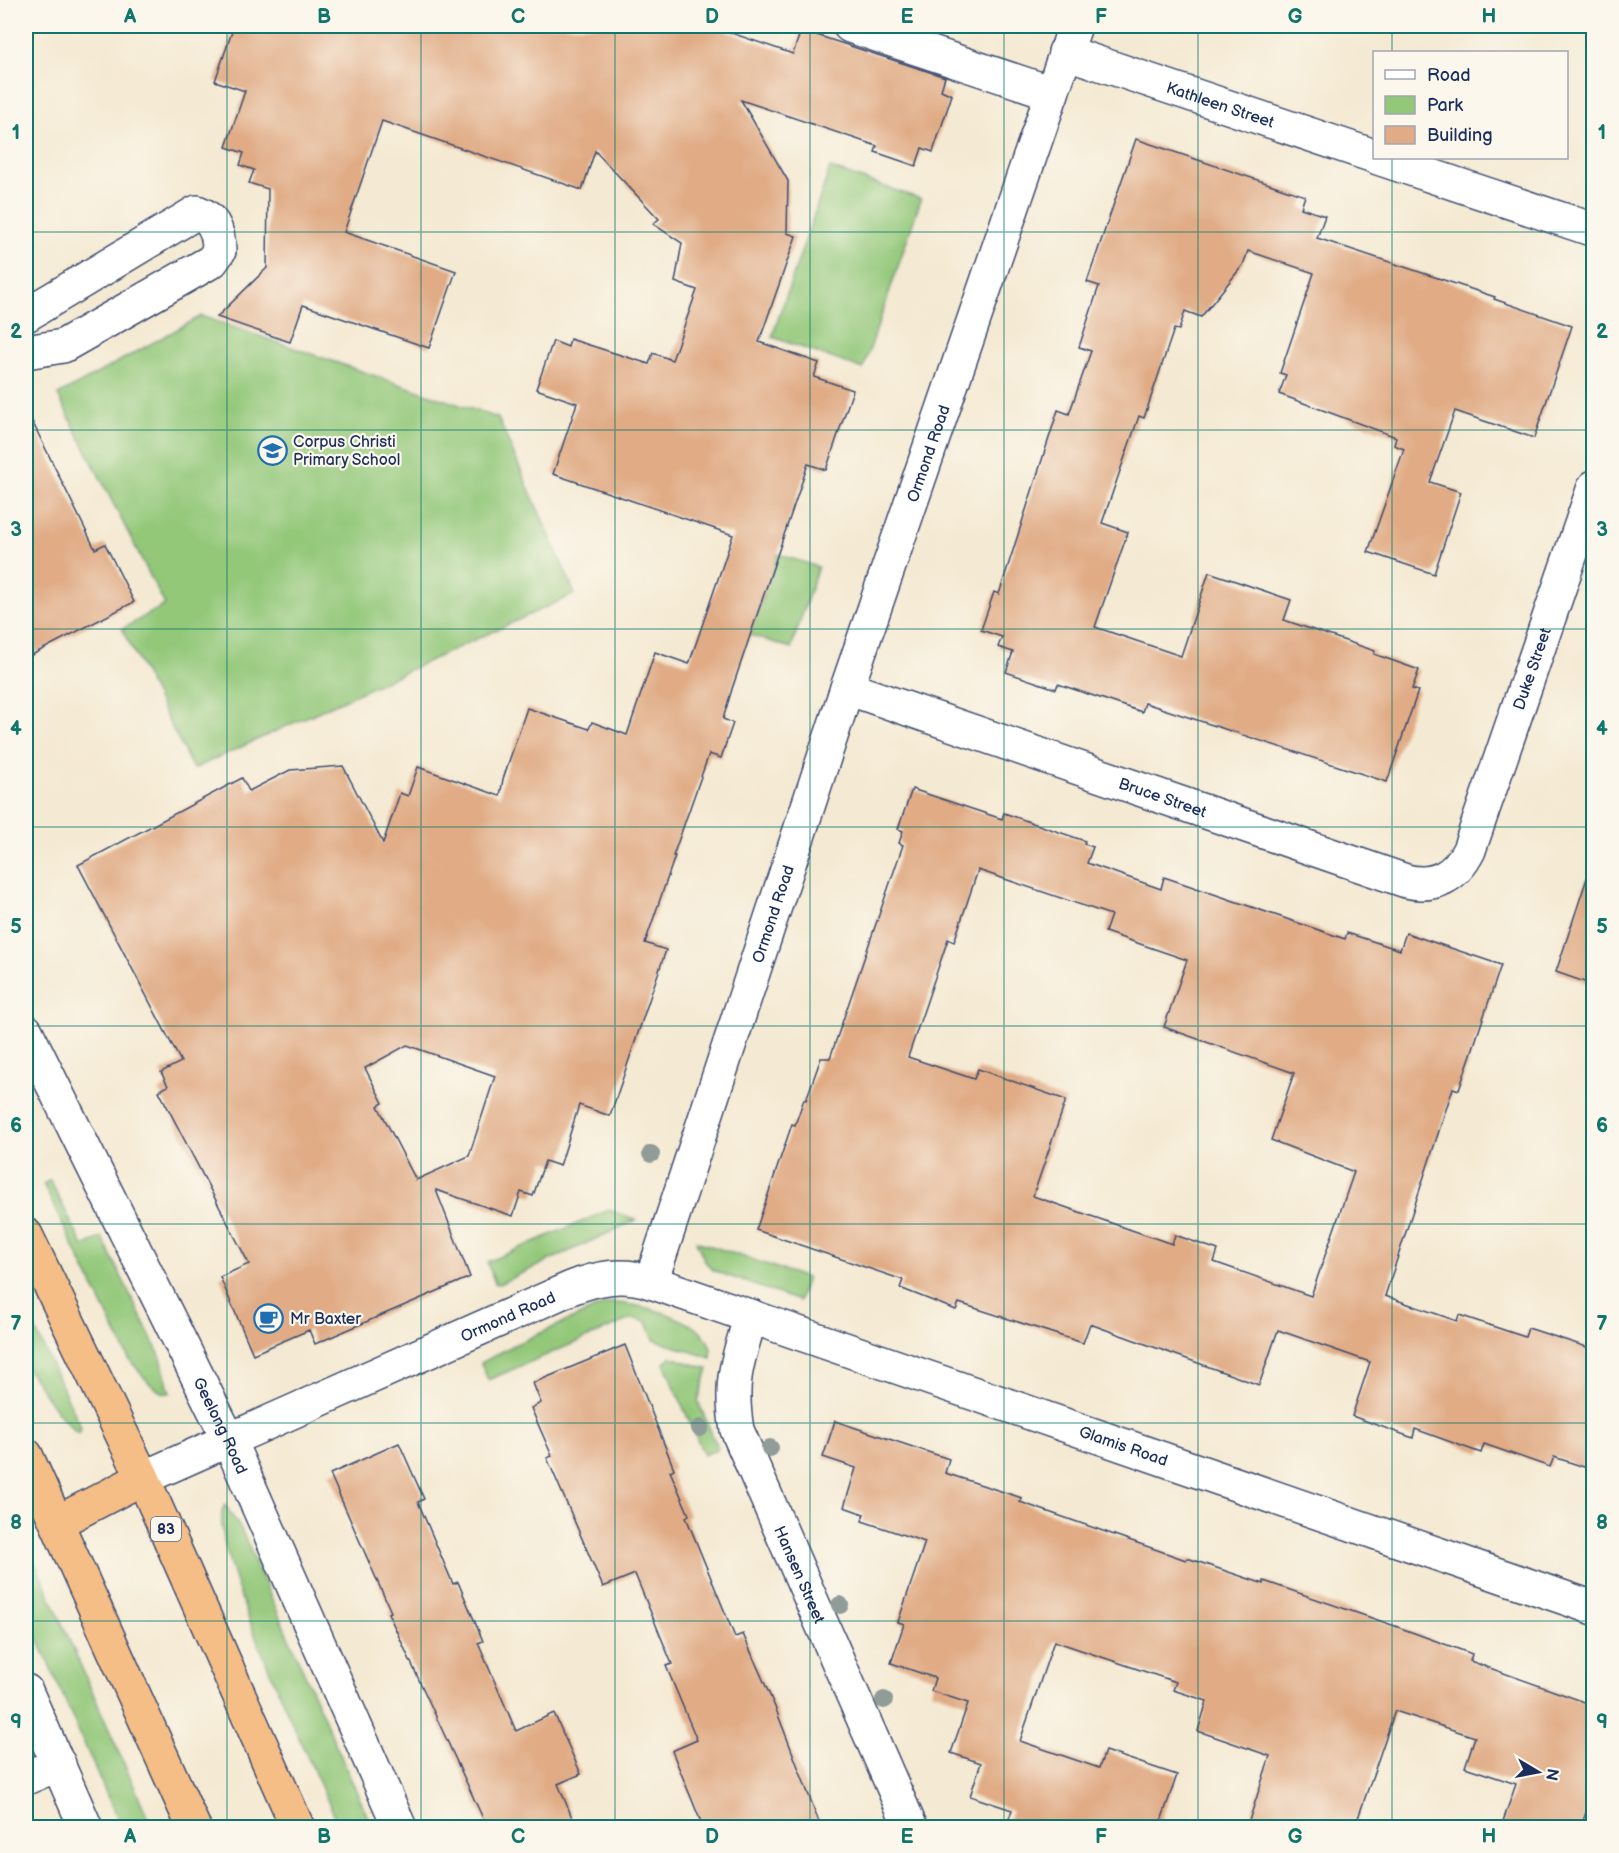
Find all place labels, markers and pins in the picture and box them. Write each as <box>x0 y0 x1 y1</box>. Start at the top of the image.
place label: Corpus Christi Primary School <box>293 433 400 470</box>
school or university icon: Corpus Christi Primary School <box>256 434 288 466</box>
cafe icon: Mr Baxter <box>253 1302 285 1334</box>
place label: Mr Baxter <box>290 1310 361 1329</box>

